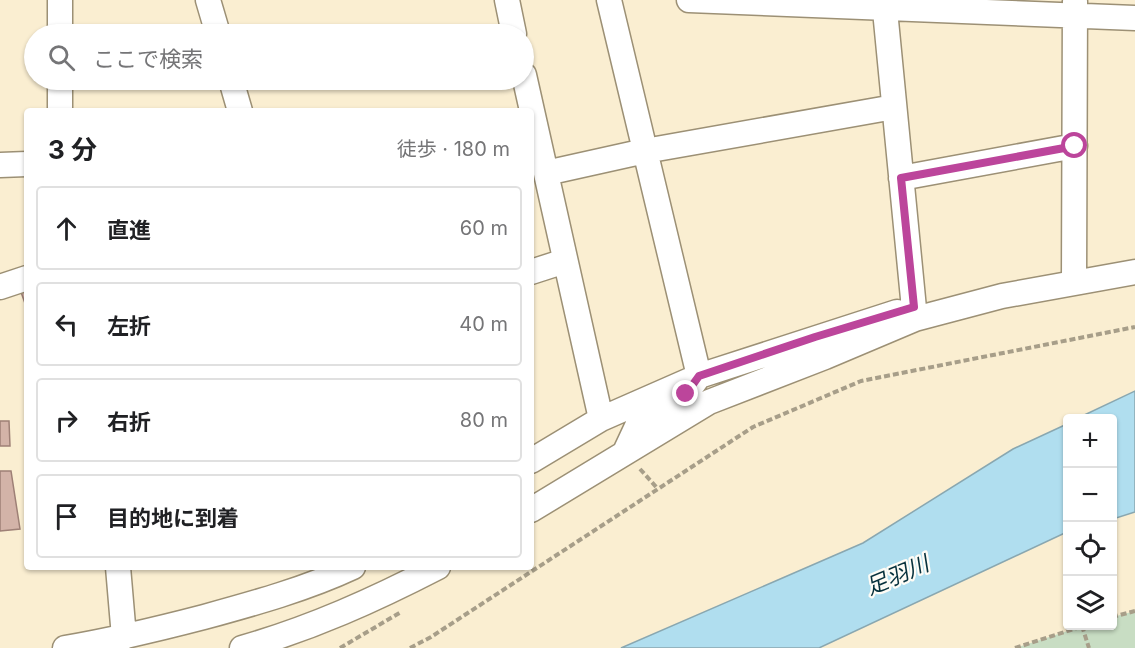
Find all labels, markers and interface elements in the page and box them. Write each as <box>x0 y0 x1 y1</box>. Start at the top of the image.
search box <box>24 24 534 90</box>
icon: search <box>45 41 78 74</box>
text: ここで検索 <box>93 46 203 72</box>
route start <box>1061 132 1087 158</box>
text: 3 分 <box>48 134 97 165</box>
text: 徒歩 · 180 m <box>397 137 510 161</box>
icon: ahead <box>50 212 83 245</box>
text: 60 m <box>460 216 508 240</box>
text: 直進 <box>107 217 151 243</box>
icon: left <box>50 308 83 341</box>
text: 40 m <box>459 312 508 336</box>
text: 左折 <box>107 313 151 339</box>
route end <box>672 380 698 406</box>
icon: right <box>50 404 83 437</box>
text: 80 m <box>460 408 508 432</box>
text: 右折 <box>107 409 151 435</box>
map controls <box>1063 414 1117 630</box>
button: + <box>1063 414 1117 468</box>
button: − <box>1063 468 1117 522</box>
icon: arrive <box>50 500 83 533</box>
text: 目的地に到着 <box>107 505 239 531</box>
button: locate <box>1063 522 1117 576</box>
water label: 足羽川 <box>862 549 934 600</box>
button: layers <box>1063 576 1117 630</box>

